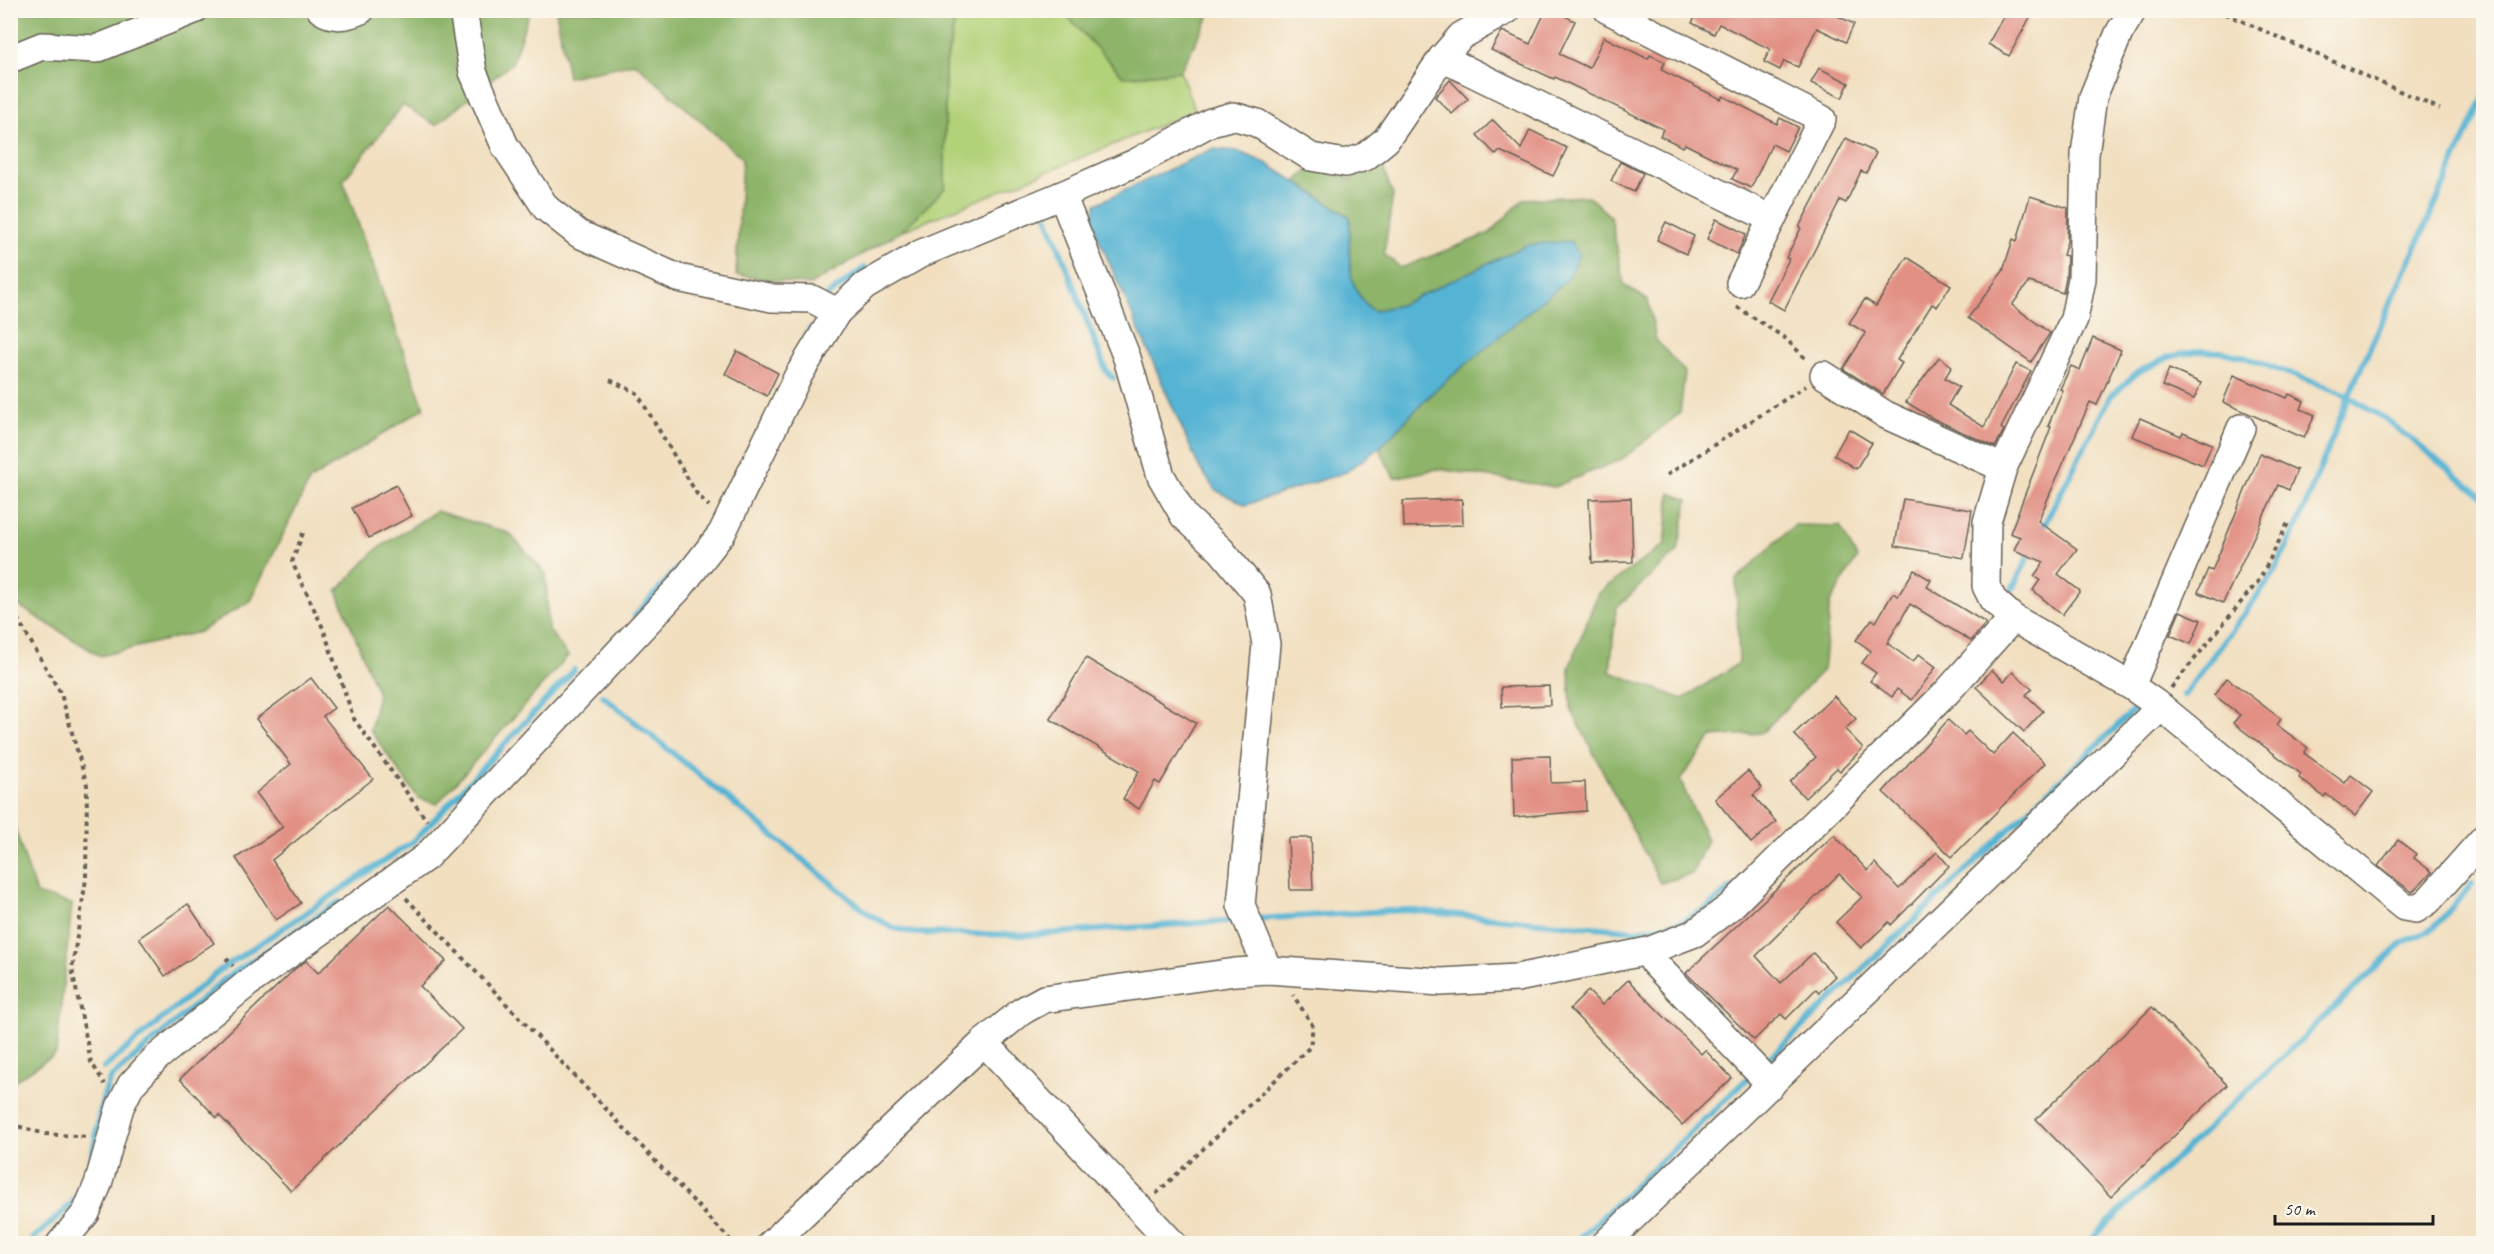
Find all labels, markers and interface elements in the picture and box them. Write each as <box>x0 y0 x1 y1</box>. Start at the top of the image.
scale bar <box>2275 1188 2432 1226</box>
text: 50 m <box>2284 1198 2317 1220</box>

